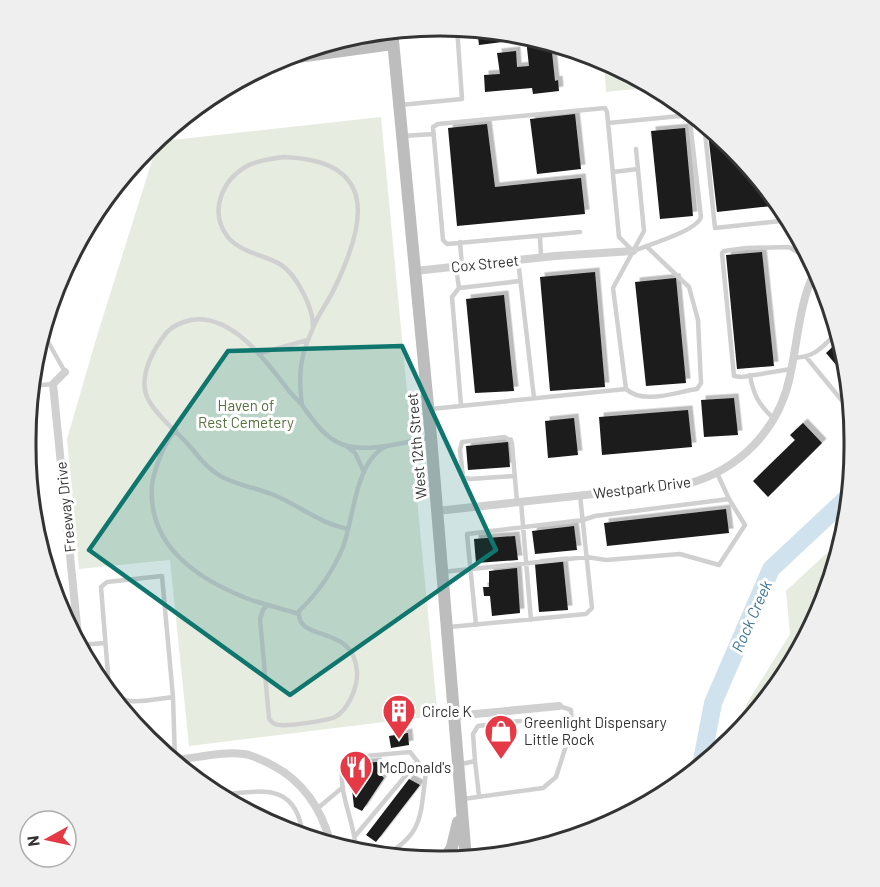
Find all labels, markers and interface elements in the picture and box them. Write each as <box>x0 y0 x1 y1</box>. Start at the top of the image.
street label: Cox Street <box>450 250 520 276</box>
street label: West 12th Street <box>402 392 430 500</box>
park label: Haven of Rest Cemetery <box>198 396 294 431</box>
street label: Freeway Drive <box>51 461 79 553</box>
street label: Westpark Drive <box>592 472 692 502</box>
water label: Rock Creek <box>727 577 775 655</box>
building icon: Circle K <box>381 693 417 740</box>
place label: Circle K <box>422 702 472 720</box>
shop icon: Greenlight Dispensary Little Rock <box>483 713 519 760</box>
place label: Greenlight Dispensary Little Rock <box>524 713 667 748</box>
restaurant icon: McDonald's <box>338 749 374 796</box>
place label: McDonald's <box>379 758 451 776</box>
north arrow <box>18 809 78 869</box>
text: N <box>23 835 43 848</box>

